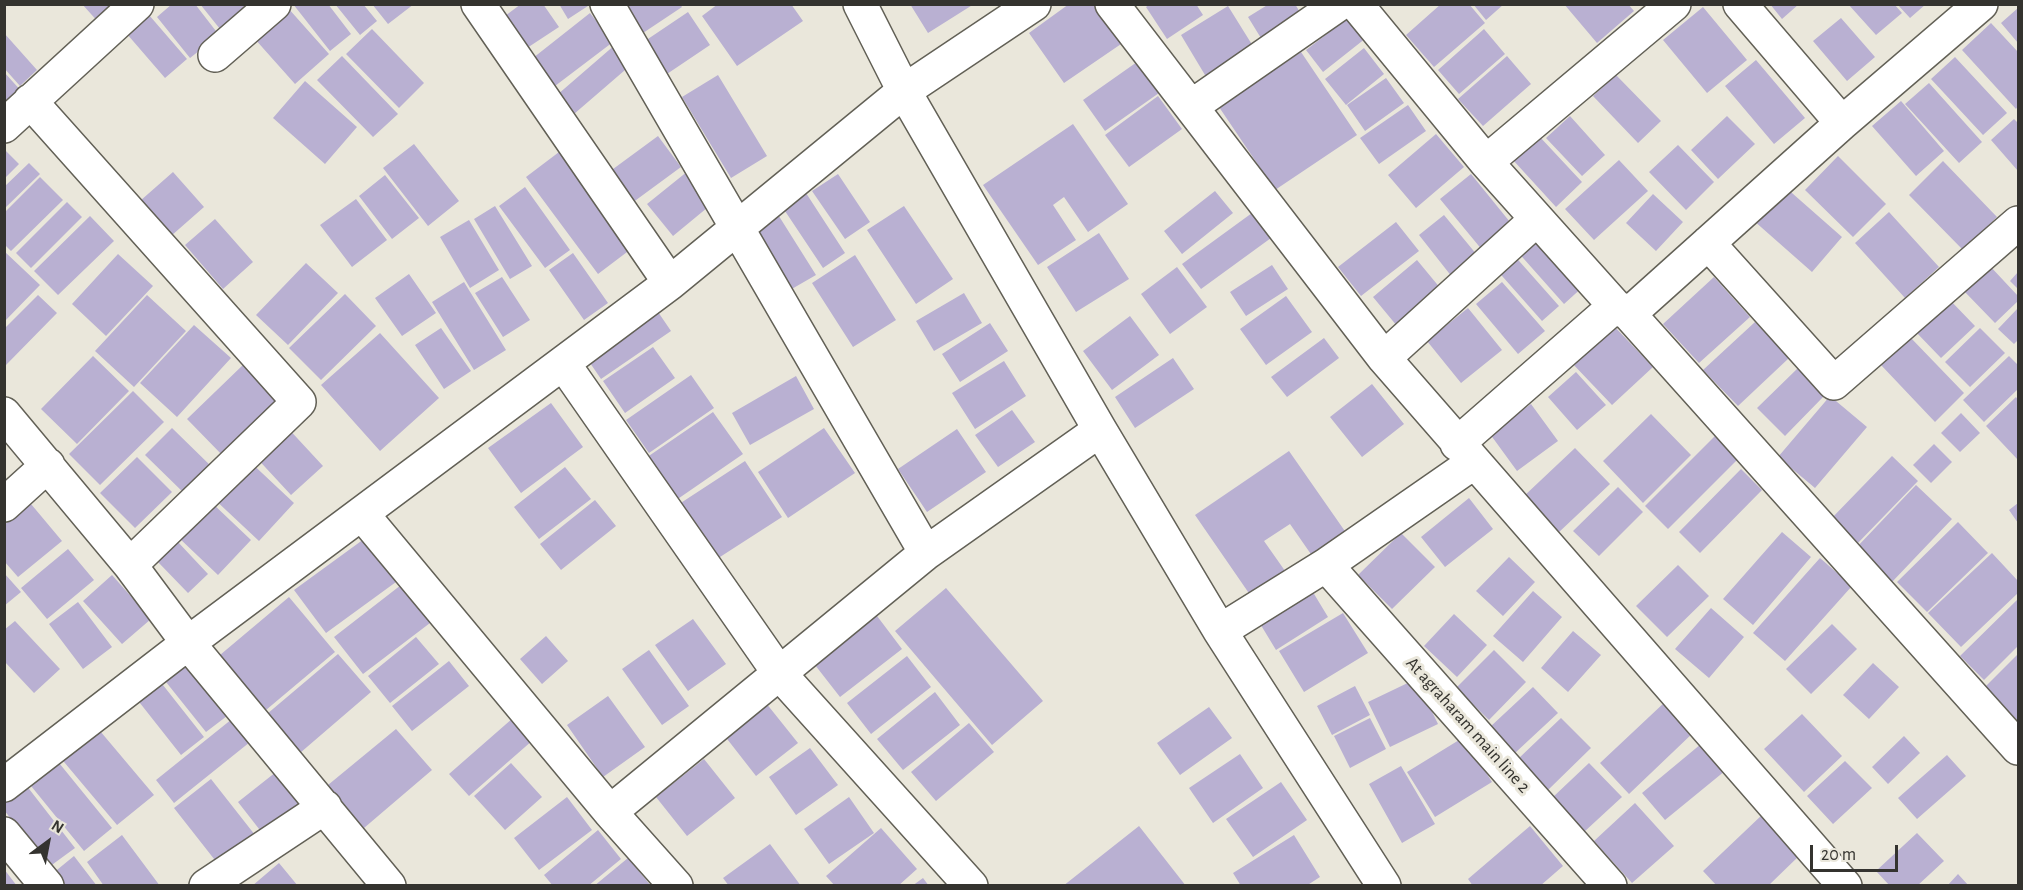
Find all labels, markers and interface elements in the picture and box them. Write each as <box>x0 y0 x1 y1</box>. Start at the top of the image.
street label: At agraharam main line 2 <box>1401 653 1535 797</box>
north arrow <box>18 812 78 872</box>
text: N <box>49 817 66 836</box>
scale bar <box>1813 833 1902 871</box>
text: 20 m <box>1821 846 1856 864</box>

